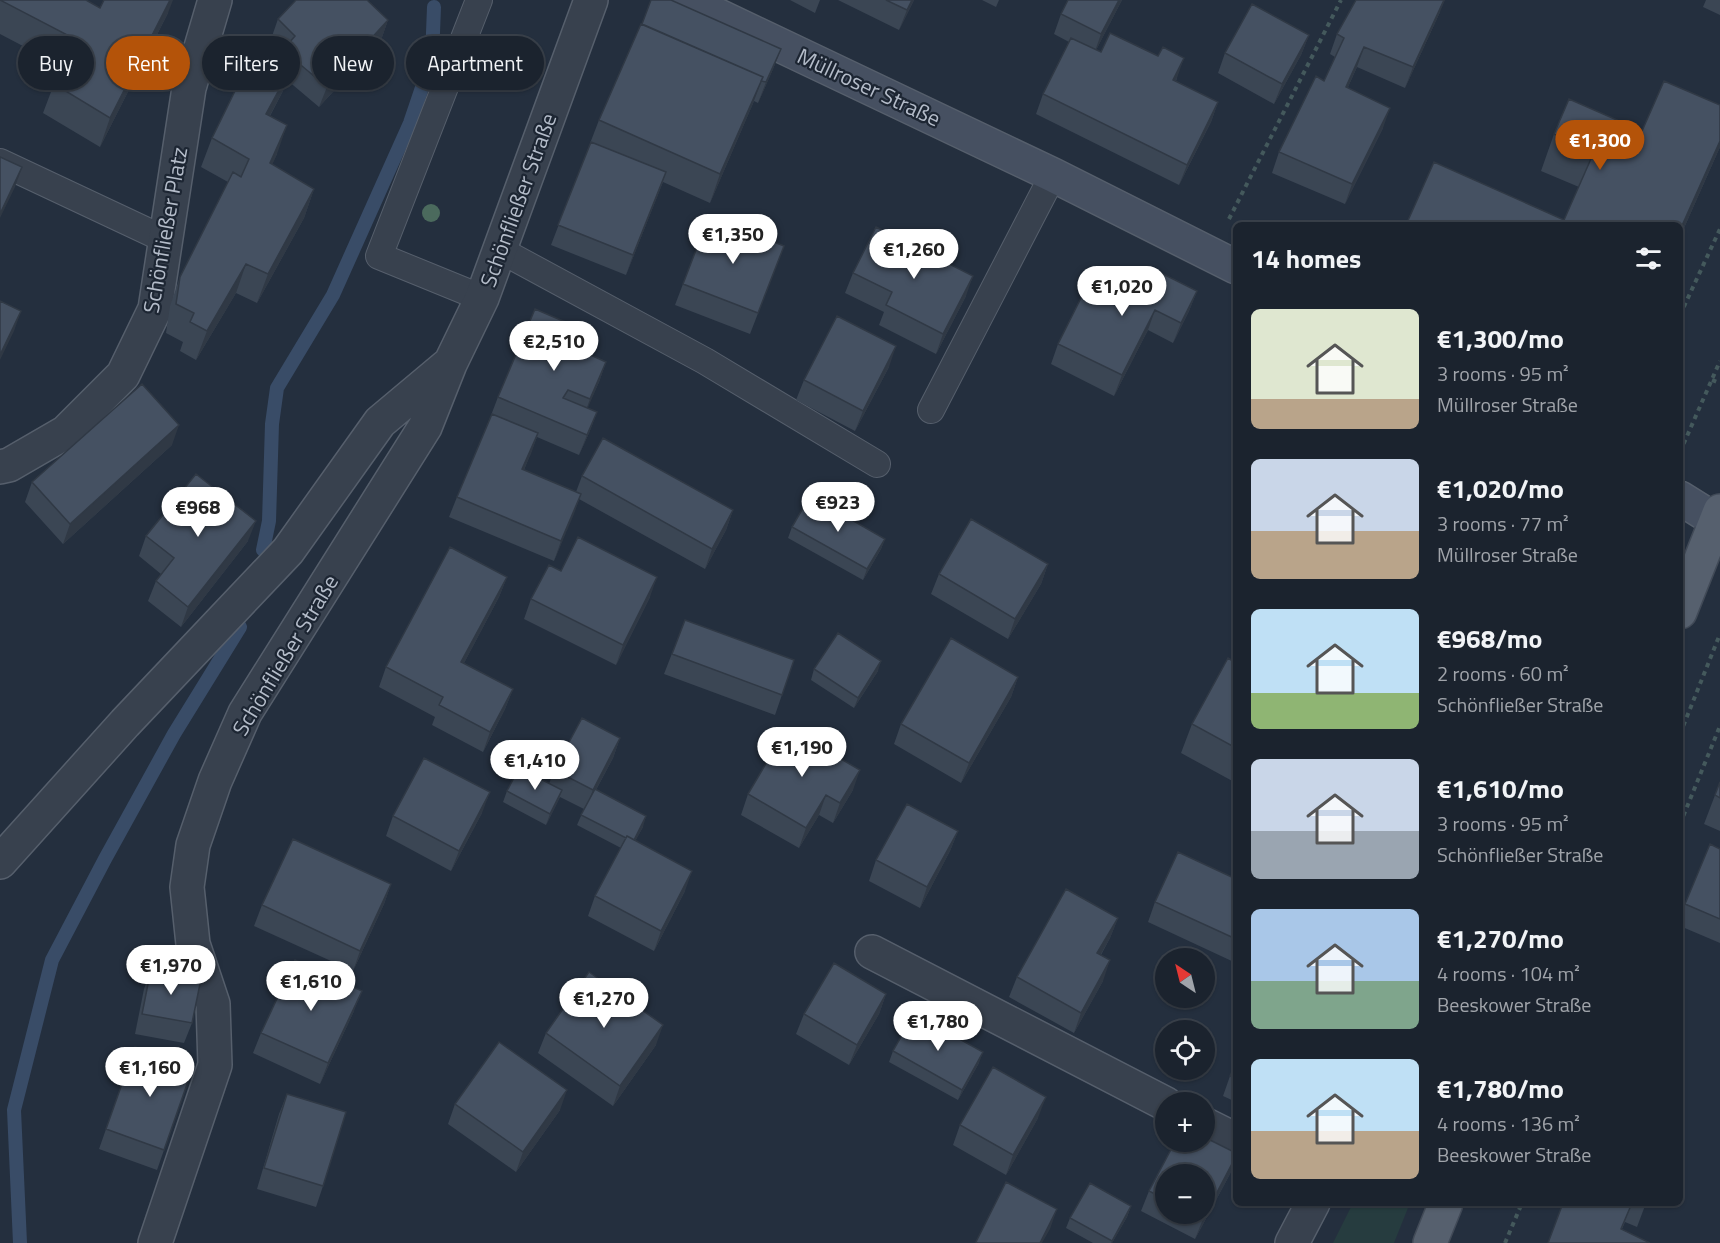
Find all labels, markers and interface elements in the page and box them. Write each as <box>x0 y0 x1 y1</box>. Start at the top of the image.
chip: Buy <box>18 36 94 90</box>
chip: Rent <box>106 36 190 90</box>
chip: Filters <box>202 36 300 90</box>
chip: New <box>312 36 394 90</box>
chip: Apartment <box>406 36 544 90</box>
street label: Müllroser Straße <box>792 39 946 135</box>
street label: Schönfließer Straße <box>471 108 565 292</box>
pin: €1,300 <box>1551 120 1649 171</box>
text: €1,300 <box>1569 124 1631 155</box>
street label: Schönfließer Platz <box>134 144 196 316</box>
pin: €1,350 <box>684 214 782 265</box>
text: €1,350 <box>702 218 764 249</box>
pin: €1,260 <box>865 229 963 280</box>
text: €1,260 <box>883 233 945 264</box>
text: 14 homes <box>1251 239 1361 278</box>
icon: filters <box>1632 242 1665 275</box>
pin: €1,020 <box>1073 266 1171 317</box>
text: €1,020 <box>1091 270 1153 301</box>
text: €1,300/mo <box>1437 319 1564 358</box>
pin: €2,510 <box>505 321 603 372</box>
text: €2,510 <box>523 325 585 356</box>
icon: home <box>1299 333 1371 405</box>
text: 3 rooms · 95 m² <box>1437 358 1569 389</box>
text: Müllroser Straße <box>1437 389 1578 420</box>
text: €1,020/mo <box>1437 469 1564 508</box>
pin: €923 <box>802 482 874 533</box>
icon: home <box>1299 483 1371 555</box>
text: €923 <box>816 486 860 517</box>
pin: €968 <box>162 487 234 538</box>
text: €968 <box>176 491 220 522</box>
text: 3 rooms · 77 m² <box>1437 508 1569 539</box>
text: Müllroser Straße <box>1437 539 1578 570</box>
street label: Schönfließer Straße <box>223 568 347 742</box>
text: €968/mo <box>1437 619 1542 658</box>
icon: home <box>1299 633 1371 705</box>
text: 2 rooms · 60 m² <box>1437 658 1569 689</box>
text: Schönfließer Straße <box>1437 689 1603 720</box>
pin: €1,190 <box>753 727 851 778</box>
text: €1,190 <box>771 731 833 762</box>
pin: €1,410 <box>486 740 584 791</box>
text: €1,410 <box>504 744 566 775</box>
text: €1,610/mo <box>1437 769 1564 808</box>
icon: home <box>1299 783 1371 855</box>
text: 3 rooms · 95 m² <box>1437 808 1569 839</box>
text: Schönfließer Straße <box>1437 839 1603 870</box>
text: €1,270/mo <box>1437 919 1564 958</box>
icon: home <box>1299 933 1371 1005</box>
pin: €1,970 <box>122 945 220 996</box>
north arrow <box>1155 948 1215 1008</box>
map controls <box>1155 948 1215 1224</box>
text: €1,970 <box>140 949 202 980</box>
text: 4 rooms · 104 m² <box>1437 958 1580 989</box>
pin: €1,610 <box>262 961 360 1012</box>
text: €1,610 <box>280 965 342 996</box>
pin: €1,270 <box>555 978 653 1029</box>
text: €1,270 <box>573 982 635 1013</box>
text: Beeskower Straße <box>1437 989 1591 1020</box>
pin: €1,780 <box>889 1001 987 1052</box>
text: €1,780 <box>907 1005 969 1036</box>
button: locate <box>1155 1020 1215 1080</box>
pin: €1,160 <box>101 1047 199 1098</box>
text: €1,160 <box>119 1051 181 1082</box>
text: €1,780/mo <box>1437 1069 1564 1108</box>
icon: home <box>1299 1083 1371 1155</box>
button: + <box>1155 1092 1215 1152</box>
text: 4 rooms · 136 m² <box>1437 1108 1580 1139</box>
text: Beeskower Straße <box>1437 1139 1591 1170</box>
button: − <box>1155 1164 1215 1224</box>

